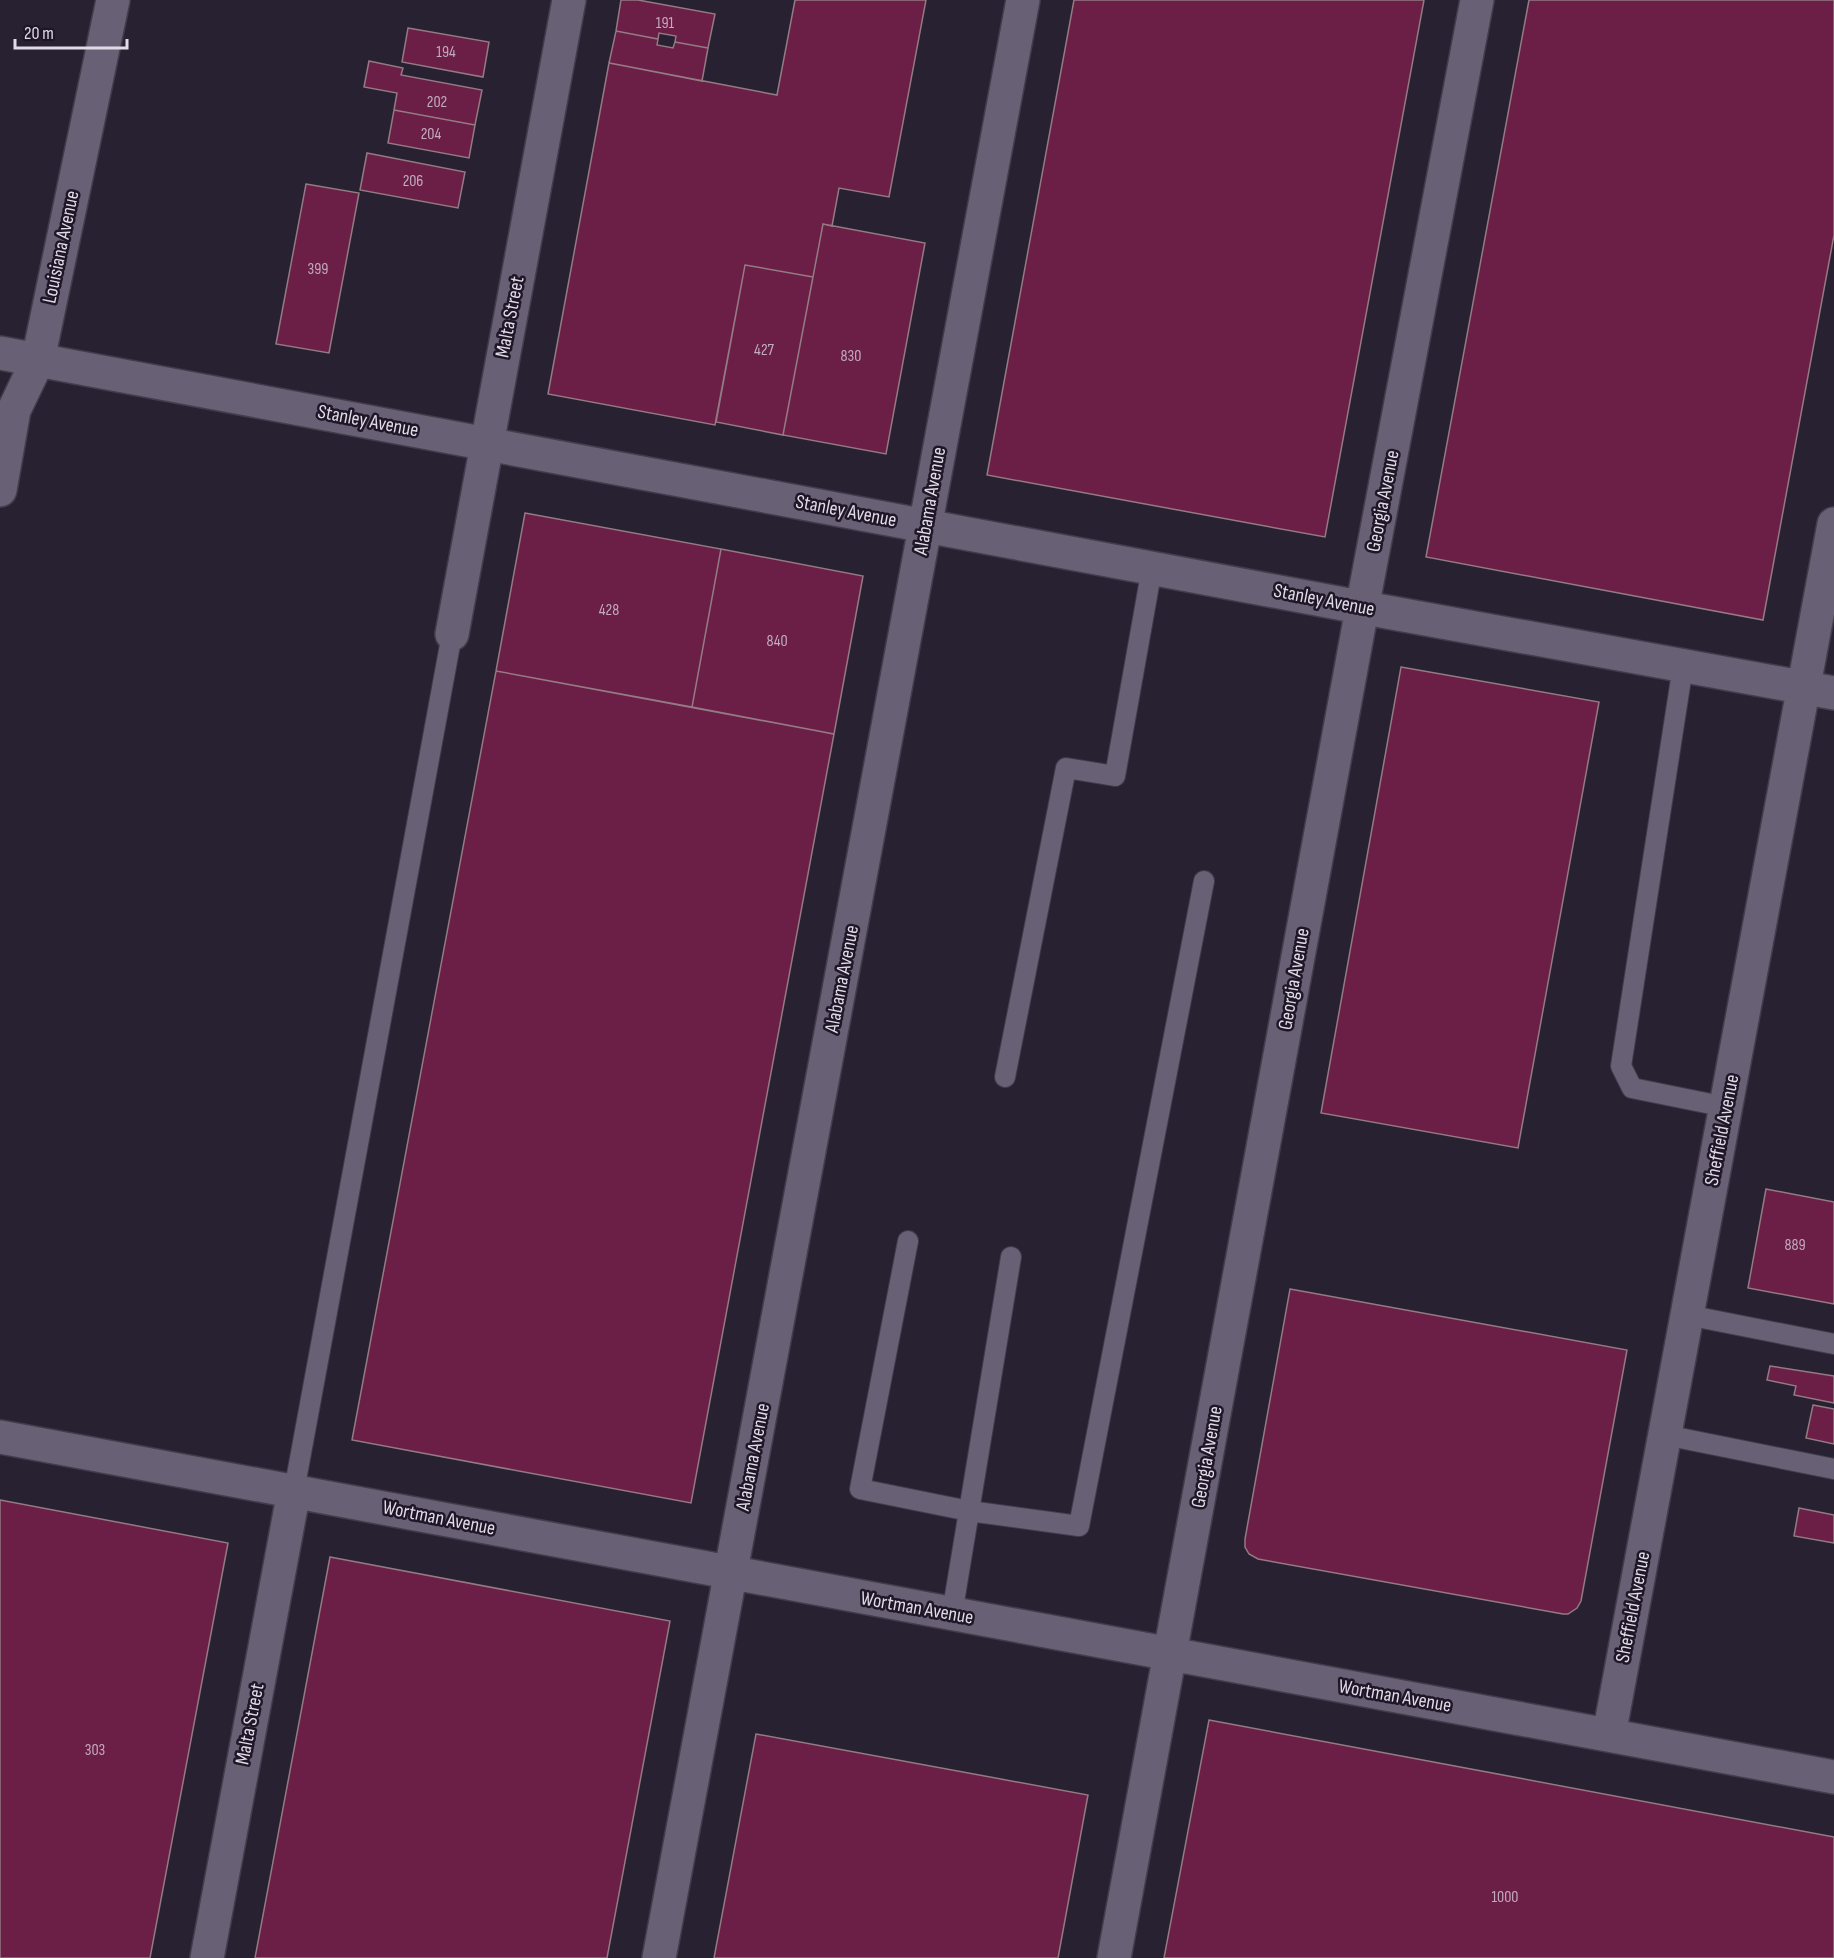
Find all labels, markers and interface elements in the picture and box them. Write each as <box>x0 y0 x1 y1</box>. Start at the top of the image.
scale bar <box>15 12 128 50</box>
house number: 191 <box>656 14 675 33</box>
text: 20 m <box>24 23 54 44</box>
house number: 194 <box>436 43 456 62</box>
house number: 202 <box>427 93 447 112</box>
house number: 204 <box>421 125 442 144</box>
house number: 206 <box>403 172 423 191</box>
street label: Louisiana Avenue <box>37 189 85 305</box>
house number: 399 <box>308 260 328 279</box>
street label: Malta Street <box>490 274 530 360</box>
house number: 427 <box>754 341 774 360</box>
house number: 830 <box>841 347 861 366</box>
street label: Stanley Avenue <box>316 399 420 443</box>
street label: Alabama Avenue <box>909 445 951 558</box>
street label: Georgia Avenue <box>1361 448 1405 554</box>
street label: Stanley Avenue <box>794 489 898 533</box>
street label: Stanley Avenue <box>1272 578 1376 622</box>
house number: 428 <box>599 601 619 620</box>
house number: 840 <box>766 632 788 651</box>
street label: Alabama Avenue <box>820 923 864 1036</box>
street label: Georgia Avenue <box>1273 926 1315 1032</box>
street label: Sheffield Avenue <box>1699 1072 1745 1188</box>
house number: 889 <box>1784 1236 1806 1255</box>
street label: Alabama Avenue <box>731 1401 775 1514</box>
street label: Georgia Avenue <box>1186 1404 1228 1510</box>
street label: Wortman Avenue <box>381 1495 497 1541</box>
street label: Sheffield Avenue <box>1610 1549 1656 1665</box>
street label: Wortman Avenue <box>859 1586 975 1630</box>
street label: Wortman Avenue <box>1337 1674 1453 1718</box>
street label: Malta Street <box>230 1681 270 1767</box>
house number: 303 <box>85 1741 105 1760</box>
house number: 1000 <box>1491 1888 1519 1907</box>

